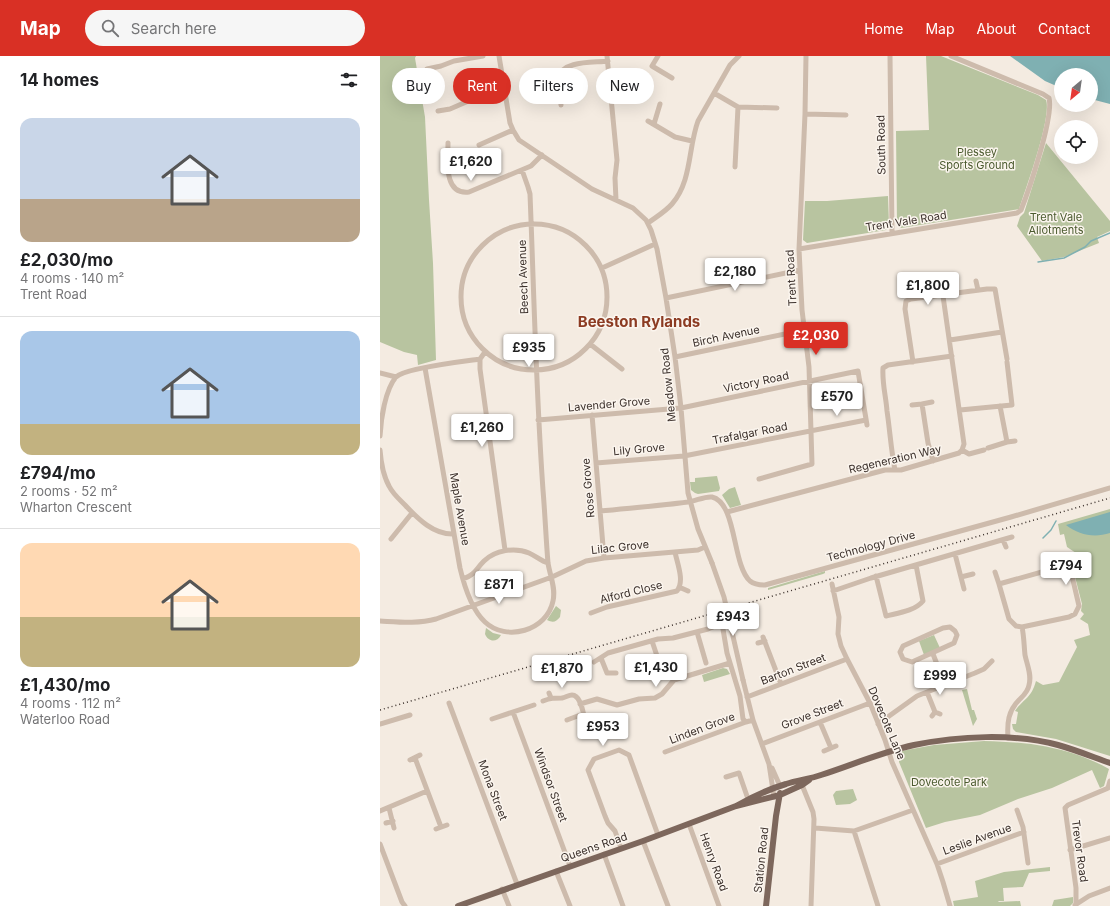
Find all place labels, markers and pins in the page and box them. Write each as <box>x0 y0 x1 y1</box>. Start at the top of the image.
pin: £1,620 <box>438 148 504 182</box>
pin: £2,180 <box>702 258 768 292</box>
pin: £1,800 <box>895 272 961 306</box>
pin: £2,030 <box>783 322 849 356</box>
pin: £935 <box>505 334 553 368</box>
pin: £570 <box>813 383 861 417</box>
pin: £1,260 <box>449 414 515 448</box>
pin: £794 <box>1042 552 1090 586</box>
pin: £871 <box>475 571 523 605</box>
pin: £943 <box>709 603 757 637</box>
pin: £1,430 <box>623 654 689 688</box>
pin: £1,870 <box>529 655 595 689</box>
pin: £999 <box>916 662 964 696</box>
pin: £953 <box>579 713 627 747</box>

